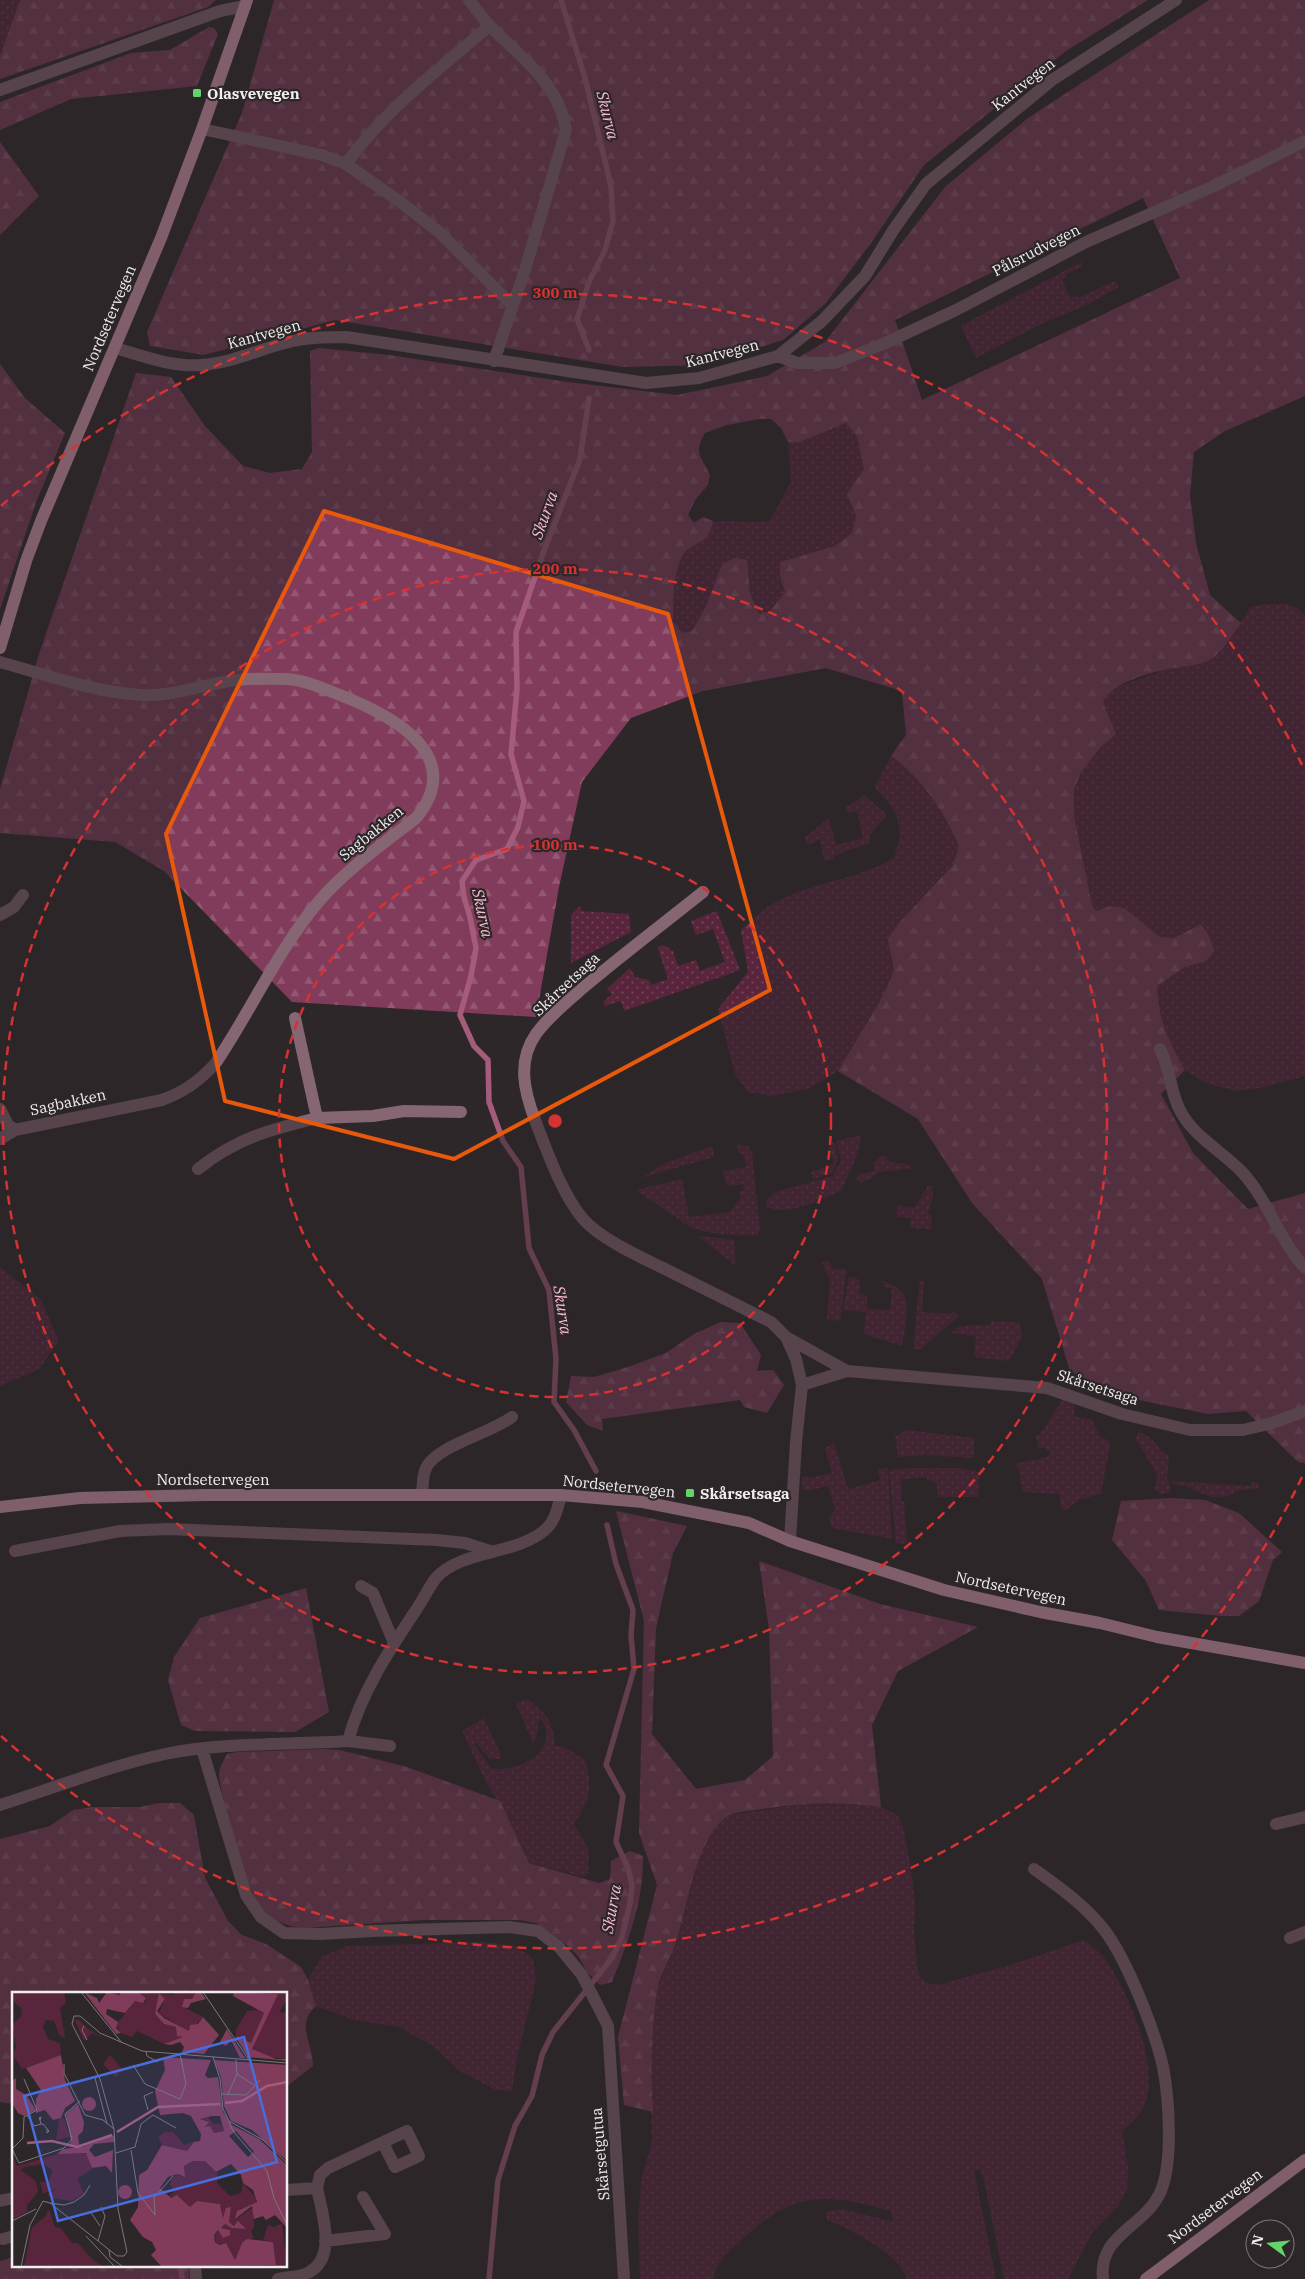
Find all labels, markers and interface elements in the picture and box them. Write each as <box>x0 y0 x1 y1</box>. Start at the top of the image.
street label: Kantvegen <box>988 53 1059 115</box>
place label: Olasvevegen <box>207 84 300 103</box>
marker: Olasvevegen <box>191 87 203 99</box>
water label: Skurva <box>592 88 624 142</box>
street label: Pålsrudvegen <box>989 220 1083 280</box>
street label: Nordsetervegen <box>78 262 140 374</box>
text: 300 m <box>532 283 578 302</box>
street label: Kantvegen <box>225 315 303 353</box>
street label: Kantvegen <box>683 335 761 371</box>
water label: Skurva <box>526 488 562 543</box>
text: 200 m <box>532 559 578 578</box>
street label: Sagbakken <box>335 801 407 865</box>
text: 100 m <box>532 835 578 854</box>
water label: Skurva <box>468 886 498 940</box>
street label: Skårsetsaga <box>529 948 603 1020</box>
street label: Sagbakken <box>28 1085 108 1119</box>
centre of rings <box>546 1112 564 1130</box>
water label: Skurva <box>549 1283 577 1336</box>
street label: Skårsetsaga <box>1055 1365 1141 1409</box>
street label: Nordsetervegen <box>156 1470 270 1489</box>
street label: Nordsetervegen <box>562 1471 677 1501</box>
place label: Skårsetsaga <box>700 1484 790 1503</box>
marker: Skårsetsaga <box>684 1487 696 1499</box>
street label: Nordsetervegen <box>954 1567 1069 1609</box>
water label: Skurva <box>597 1883 625 1936</box>
inset map <box>12 1992 288 2266</box>
street label: Skårsetgutua <box>586 2107 614 2201</box>
street label: Nordsetervegen <box>1164 2165 1266 2247</box>
north arrow <box>1245 2219 1295 2269</box>

